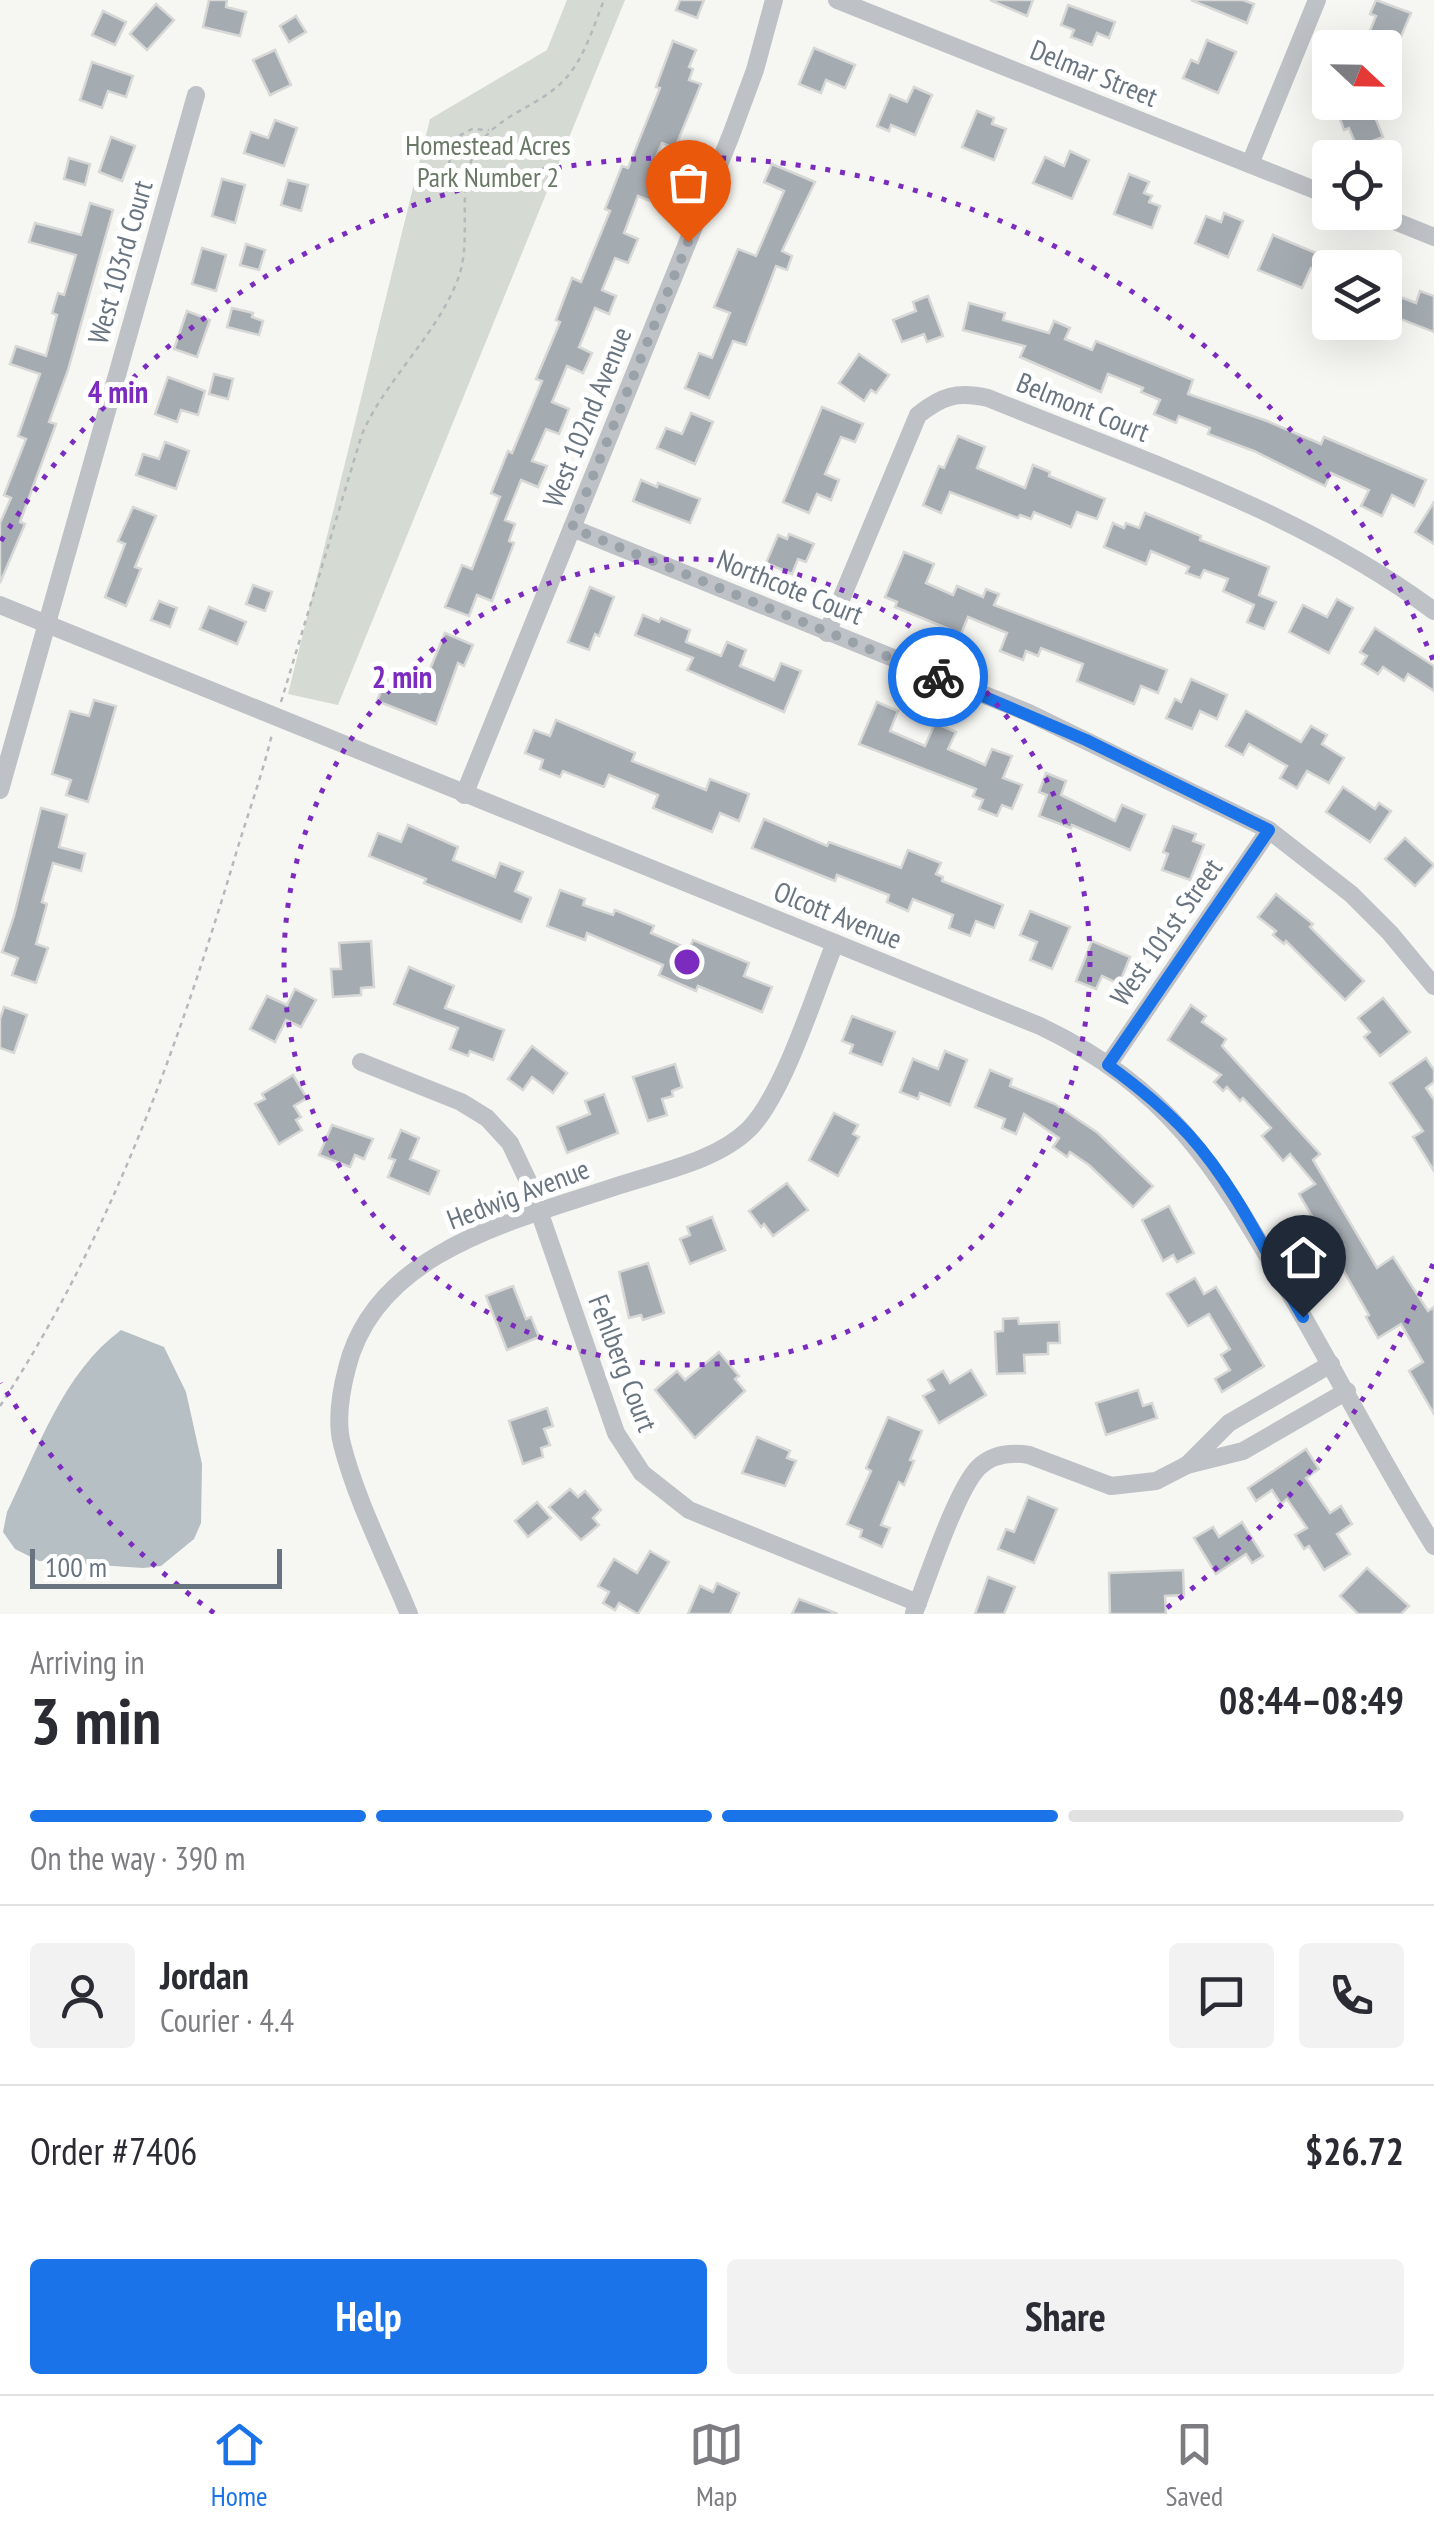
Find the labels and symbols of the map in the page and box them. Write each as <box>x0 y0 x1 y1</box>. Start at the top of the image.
street label: Delmar Street <box>1025 30 1163 115</box>
north arrow <box>1312 30 1402 120</box>
park label: Homestead Acres Park Number 2 <box>405 126 571 195</box>
pin <box>646 140 731 243</box>
street label: West 103rd Court <box>79 176 161 348</box>
street label: West 102nd Avenue <box>534 321 639 512</box>
street label: Belmont Court <box>1011 363 1155 450</box>
text: 4 min <box>88 372 148 411</box>
street label: Northcote Court <box>712 540 869 633</box>
courier <box>888 627 988 727</box>
text: 2 min <box>372 657 432 696</box>
street label: West 101st Street <box>1101 851 1230 1013</box>
street label: Olcott Avenue <box>769 872 908 957</box>
centre of rings <box>669 944 705 980</box>
street label: Hedwig Avenue <box>441 1149 594 1238</box>
pin <box>1261 1215 1346 1318</box>
street label: Fehlberg Court <box>580 1289 667 1437</box>
scale bar <box>30 1544 282 1588</box>

